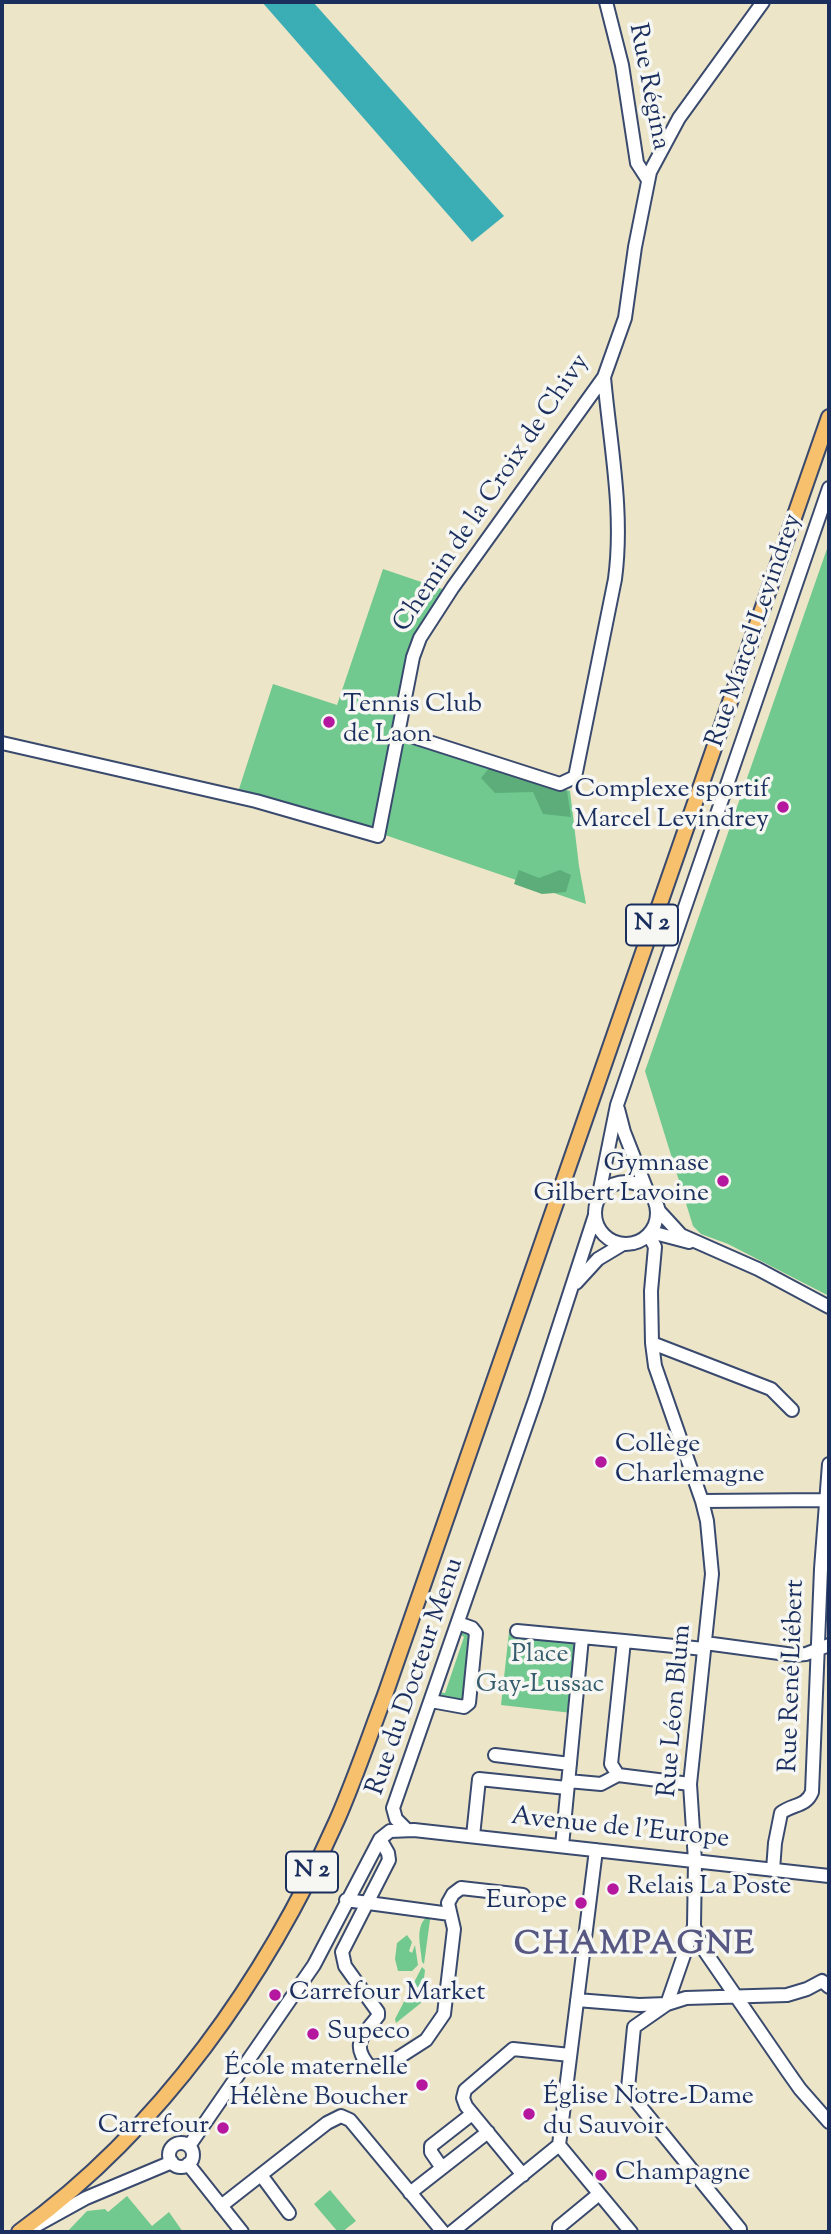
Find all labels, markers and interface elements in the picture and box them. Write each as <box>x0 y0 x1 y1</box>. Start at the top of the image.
street label: Rue Régina <box>619 21 675 153</box>
street label: Chemin de la Croix de Chivy <box>388 349 598 639</box>
street label: Rue Marcel Levindrey <box>701 510 811 752</box>
place label: Tennis Club de Laon <box>343 691 482 752</box>
marker: Tennis Club de Laon <box>321 714 337 730</box>
place label: Complexe sportif Marcel Levindrey <box>575 776 769 838</box>
marker: Complexe sportif Marcel Levindrey <box>775 799 791 815</box>
road number: N 2 <box>626 904 678 945</box>
place label: Gymnase Gilbert Lavoine <box>533 1150 709 1212</box>
marker: Gymnase Gilbert Lavoine <box>715 1173 731 1189</box>
place label: Collège Charlemagne <box>615 1431 765 1492</box>
marker: Collège Charlemagne <box>593 1454 609 1470</box>
street label: Rue du Docteur Menu <box>362 1554 472 1800</box>
street label: Rue René Liébert <box>775 1579 813 1773</box>
street label: Rue Léon Blum <box>654 1623 700 1799</box>
park label: Place Gay-Lussac <box>476 1641 604 1702</box>
street label: Avenue de l'Europe <box>509 1803 731 1857</box>
road number: N 2 <box>286 1852 338 1893</box>
place label: Relais La Poste <box>627 1873 791 1905</box>
marker: Relais La Poste <box>605 1881 621 1897</box>
place label: Europe <box>486 1887 567 1919</box>
marker: Europe <box>573 1895 589 1911</box>
district label: CHAMPAGNE <box>515 1927 755 1967</box>
place label: Carrefour Market <box>289 1979 485 2011</box>
marker: Carrefour Market <box>267 1987 283 2003</box>
place label: Supeco <box>327 2018 410 2050</box>
marker: Supeco <box>305 2026 321 2042</box>
place label: École maternelle Hélène Boucher <box>224 2054 408 2116</box>
marker: École maternelle Hélène Boucher <box>414 2077 430 2093</box>
place label: Église Notre-Dame du Sauvoir <box>543 2083 754 2144</box>
marker: Église Notre-Dame du Sauvoir <box>521 2106 537 2122</box>
place label: Carrefour <box>98 2112 209 2144</box>
marker: Carrefour <box>215 2120 231 2136</box>
place label: Champagne <box>615 2159 750 2191</box>
marker: Champagne <box>593 2167 609 2183</box>

